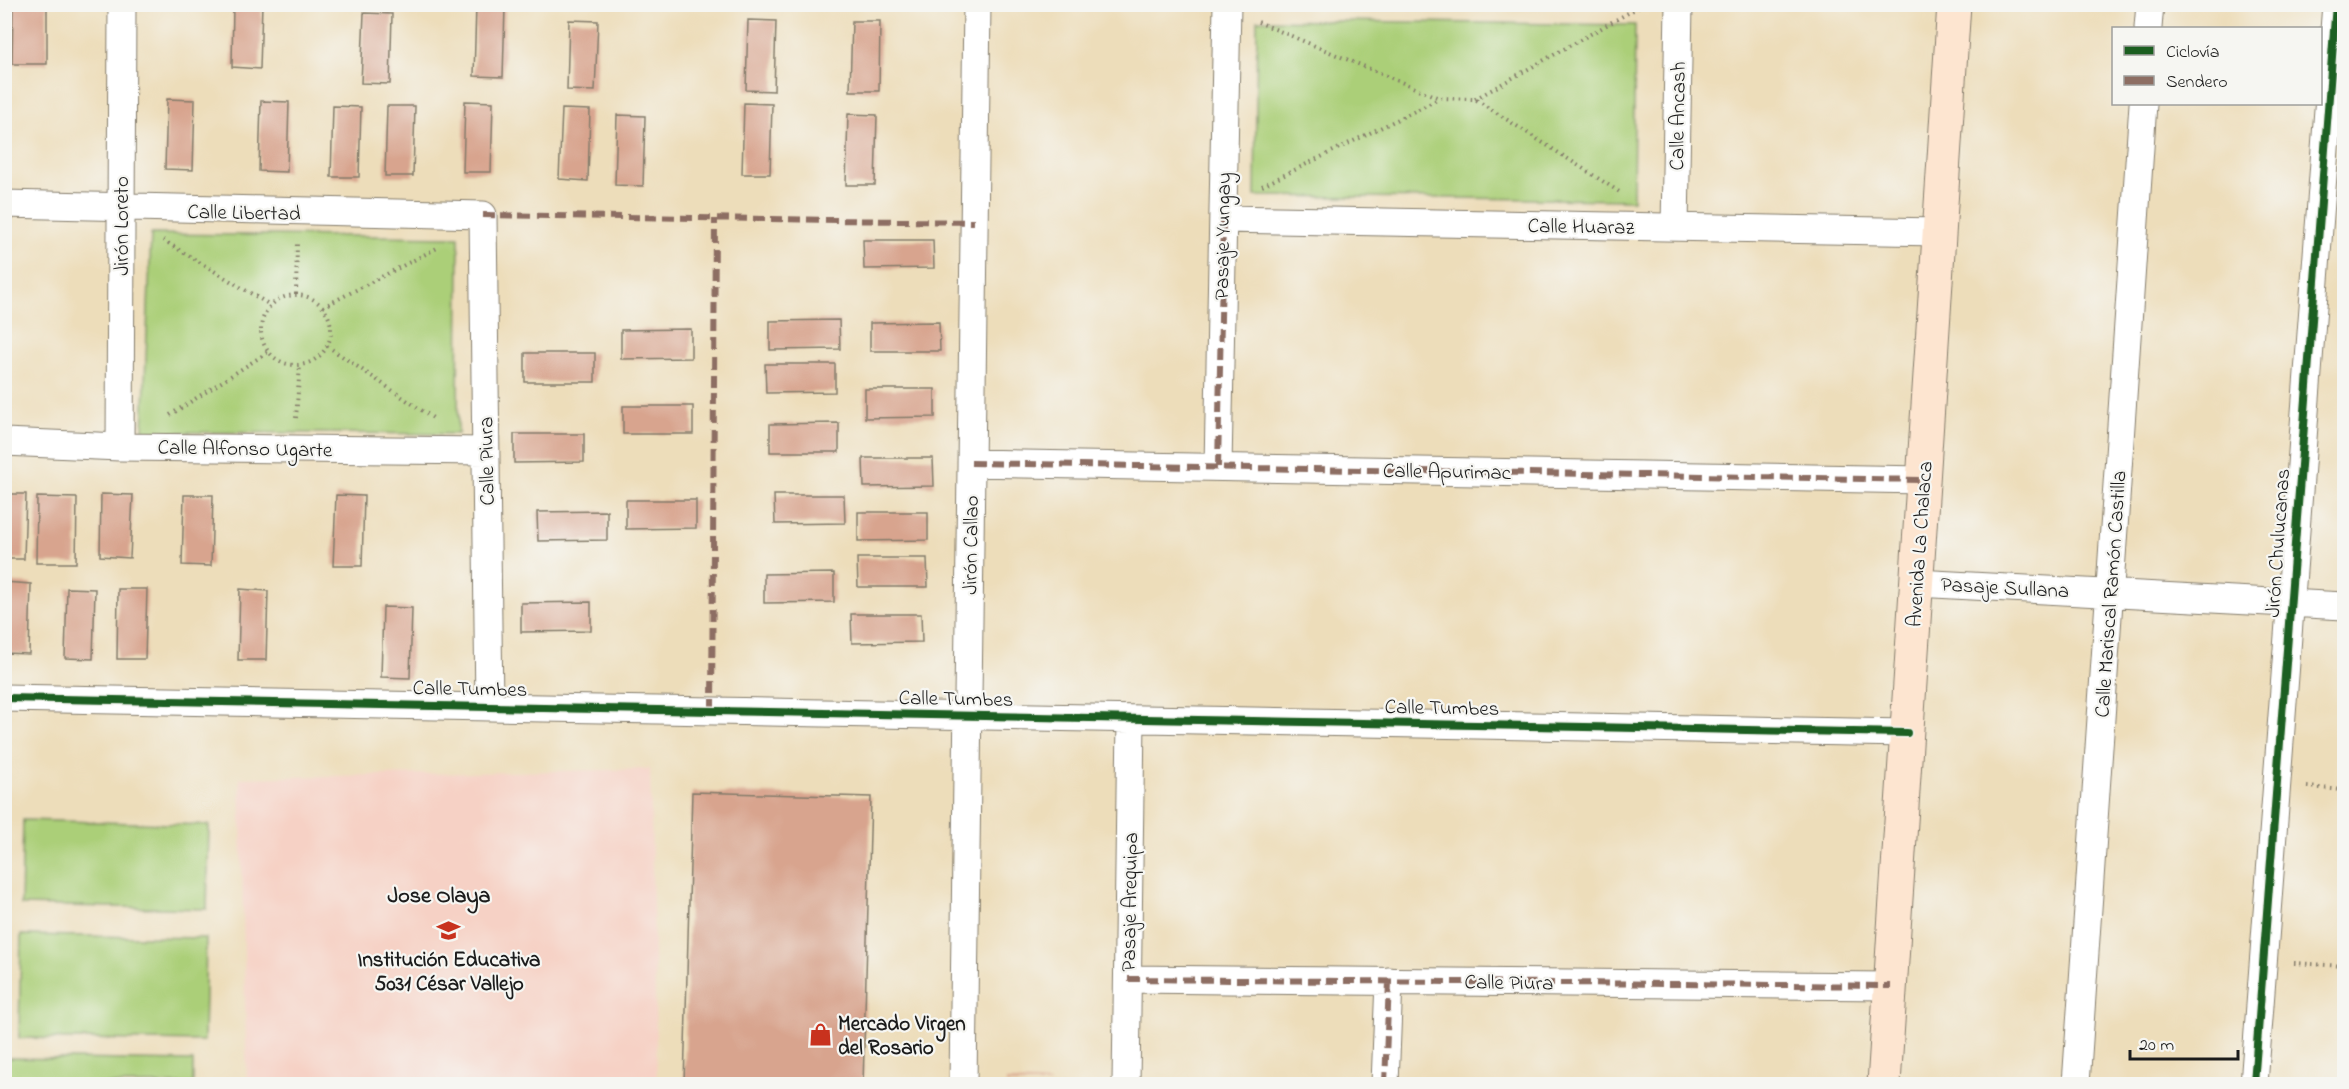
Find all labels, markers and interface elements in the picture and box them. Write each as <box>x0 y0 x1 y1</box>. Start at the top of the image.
legend <box>2112 27 2322 105</box>
text: Ciclovía <box>2166 40 2219 66</box>
street label: Calle Ancash <box>1663 61 1695 171</box>
text: Sendero <box>2166 70 2228 96</box>
street label: Pasaje Yungay <box>1208 172 1242 300</box>
street label: Jirón Loreto <box>108 176 138 276</box>
street label: Calle Libertad <box>187 198 301 230</box>
street label: Calle Huaraz <box>1527 212 1635 244</box>
street label: Calle Piura <box>472 416 504 506</box>
street label: Calle Alfonso Ugarte <box>157 433 333 469</box>
street label: Calle Apurimac <box>1383 457 1512 489</box>
street label: Avenida La Chalaca <box>1900 460 1942 628</box>
street label: Jirón Chulucanas <box>2259 468 2299 619</box>
street label: Calle Mariscal Ramón Castilla <box>2088 470 2136 719</box>
street label: Jirón Callao <box>956 495 988 595</box>
street label: Pasaje Sullana <box>1940 571 2070 607</box>
street label: Calle Tumbes <box>412 674 528 706</box>
street label: Calle Tumbes <box>898 684 1014 716</box>
street label: Calle Tumbes <box>1384 693 1500 725</box>
street label: Pasaje Arequipa <box>1115 832 1147 972</box>
district label: Jose Olaya <box>388 881 491 914</box>
school or university icon: Institución Educativa 5031 César Vallejo <box>436 918 462 944</box>
place label: Institución Educativa 5031 César Vallejo <box>358 946 540 1000</box>
street label: Calle Piura <box>1464 968 1554 1000</box>
place label: Mercado Virgen del Rosario <box>838 1010 966 1064</box>
shop icon: Mercado Virgen del Rosario <box>807 1022 833 1048</box>
scale bar <box>2130 1023 2238 1061</box>
text: 20 m <box>2139 1033 2174 1059</box>

